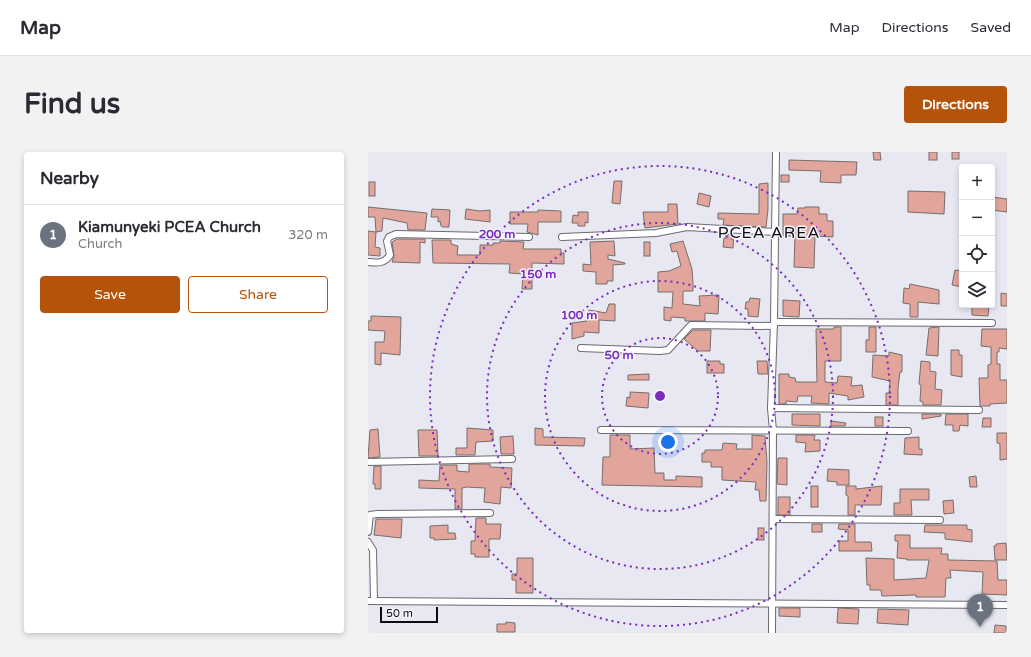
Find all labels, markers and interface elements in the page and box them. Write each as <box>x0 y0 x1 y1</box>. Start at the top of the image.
text: Map <box>20 17 61 39</box>
text: Map <box>829 19 860 36</box>
text: Directions <box>882 19 949 36</box>
text: Saved <box>971 19 1011 36</box>
button: Directions <box>904 86 1007 123</box>
text: Find us <box>24 87 120 121</box>
map controls <box>959 164 995 308</box>
button: + <box>959 164 995 200</box>
text: Nearby <box>40 168 99 189</box>
button: − <box>959 200 995 236</box>
text: Kiamunyeki PCEA Church <box>78 218 261 236</box>
district label: PCEA AREA <box>718 223 820 243</box>
text: 1 <box>49 227 57 243</box>
text: 320 m <box>288 227 328 243</box>
text: 200 m <box>479 227 515 241</box>
text: Church <box>78 236 122 252</box>
button: locate <box>959 236 995 272</box>
text: 150 m <box>520 267 556 281</box>
button: layers <box>959 272 995 308</box>
button: Save <box>40 276 180 313</box>
button: Share <box>188 276 328 313</box>
text: 100 m <box>561 308 597 322</box>
text: 50 m <box>604 348 634 362</box>
centre of rings <box>653 389 667 403</box>
your location <box>658 432 678 452</box>
pin: 1 <box>967 594 993 627</box>
scale bar <box>380 605 438 624</box>
text: 50 m <box>386 607 413 620</box>

